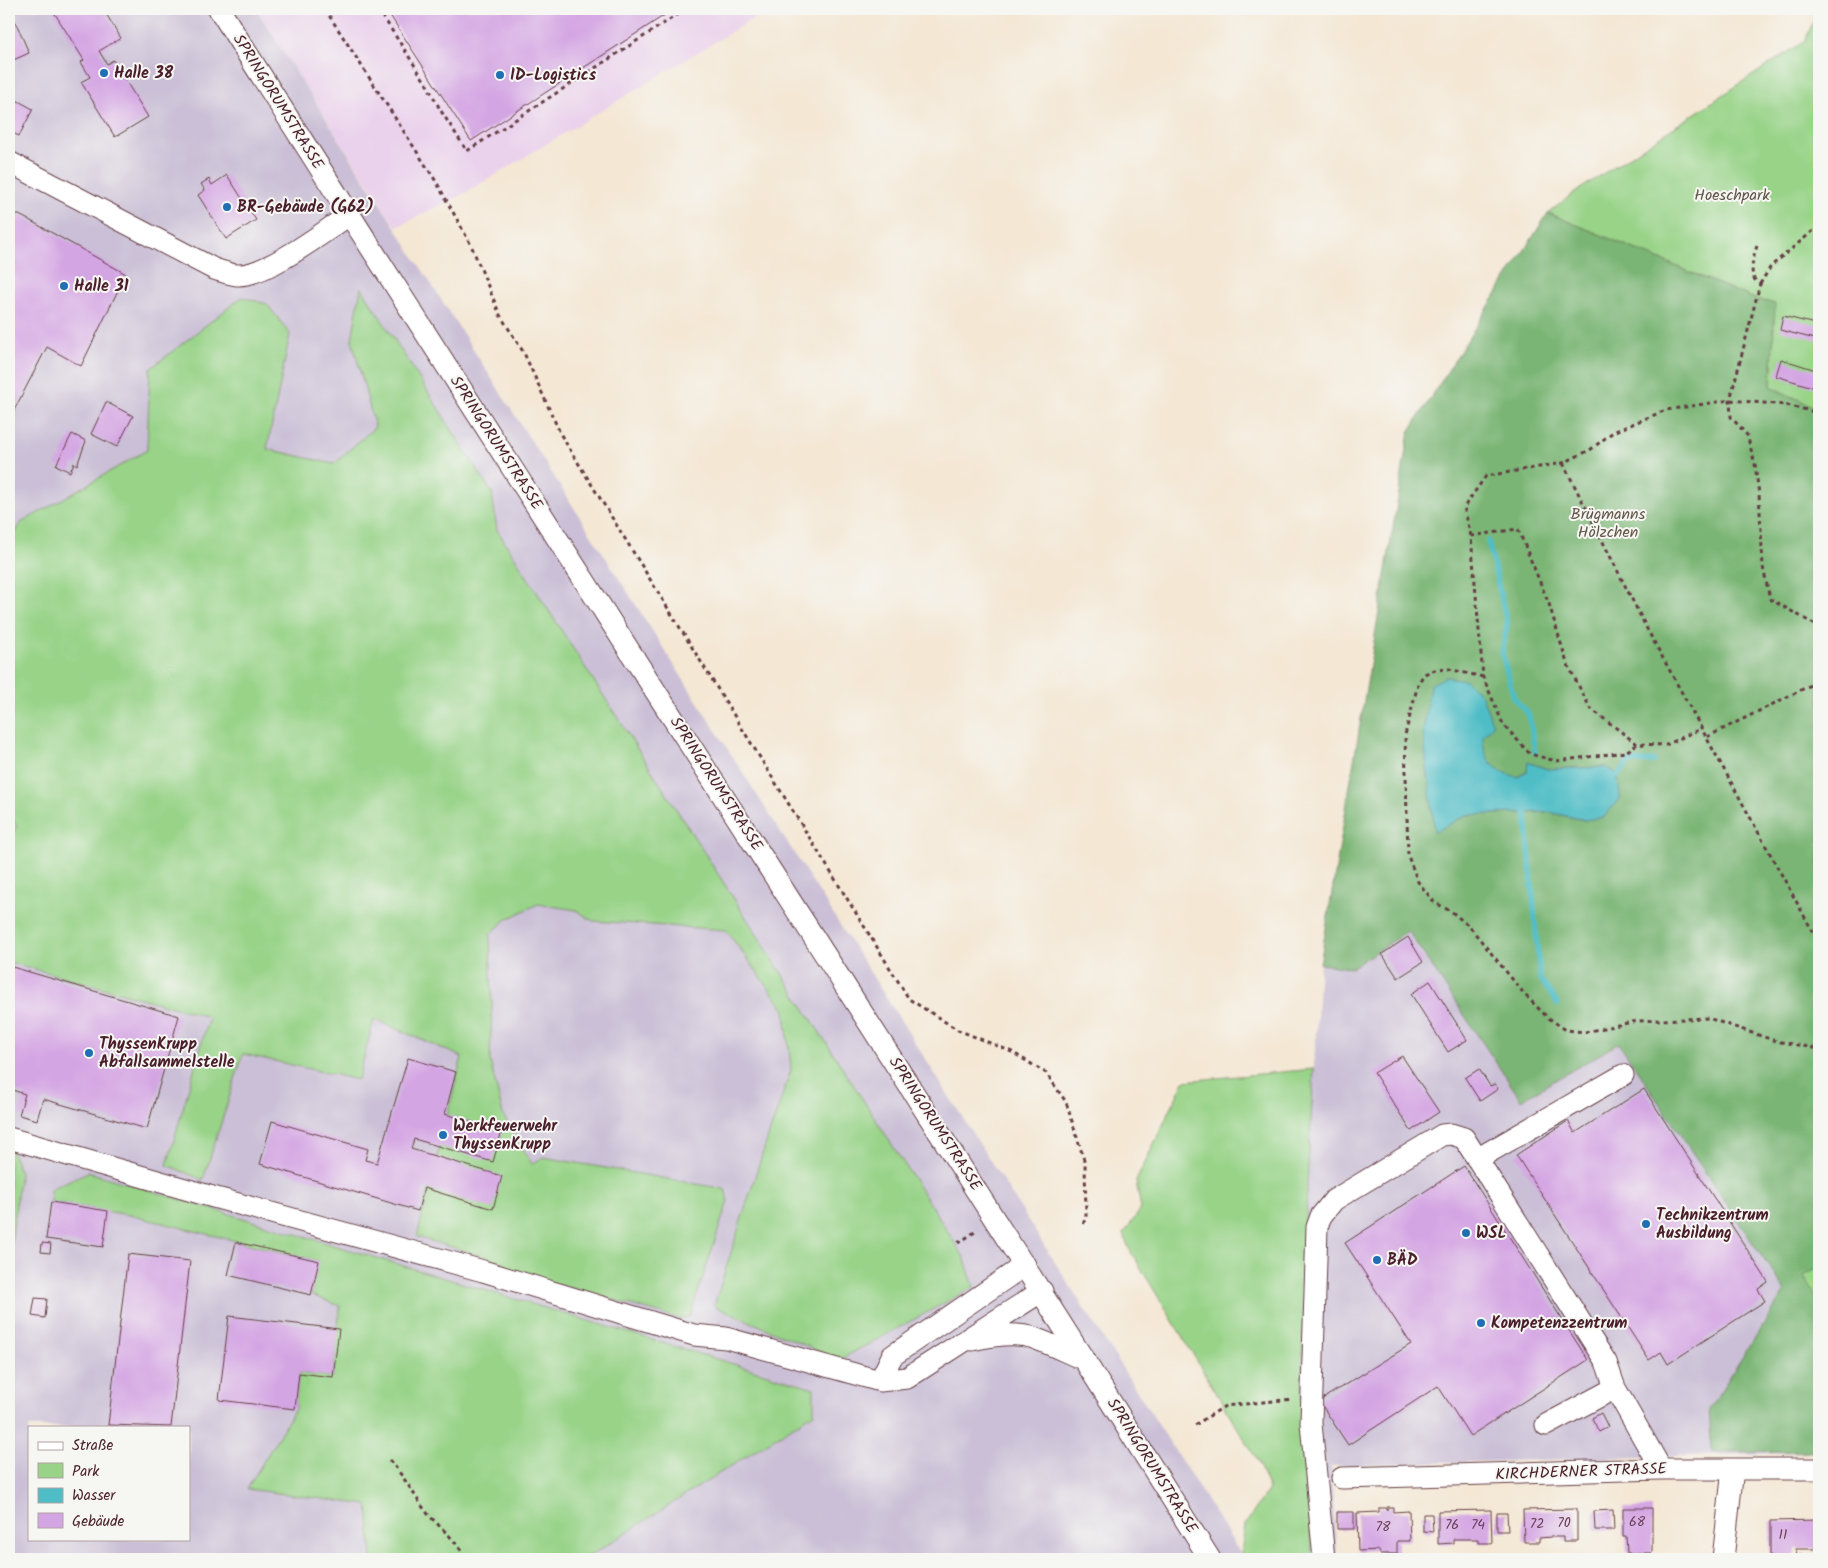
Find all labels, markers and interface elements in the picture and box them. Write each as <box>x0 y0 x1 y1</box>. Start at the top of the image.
street label: SPRINGORUMSTRASSE <box>226 29 330 175</box>
place label: Halle 38 <box>114 61 174 86</box>
place label: ID-Logistics <box>510 63 597 88</box>
marker: Halle 38 <box>98 67 110 79</box>
marker: ID-Logistics <box>494 69 506 81</box>
park label: Hoeschpark <box>1694 183 1770 208</box>
place label: BR-Gebäude (G62) <box>237 195 374 220</box>
marker: BR-Gebäude (G62) <box>221 201 233 213</box>
place label: Halle 31 <box>74 274 129 299</box>
marker: Halle 31 <box>58 280 70 292</box>
street label: SPRINGORUMSTRASSE <box>443 371 549 516</box>
park label: Brügmanns Hölzchen <box>1571 502 1646 545</box>
street label: SPRINGORUMSTRASSE <box>663 712 769 857</box>
place label: ThyssenKrupp Abfallsammelstelle <box>99 1032 235 1075</box>
marker: ThyssenKrupp Abfallsammelstelle <box>83 1047 95 1059</box>
street label: SPRINGORUMSTRASSE <box>882 1052 988 1197</box>
place label: Werkfeuerwehr ThyssenKrupp <box>453 1114 558 1157</box>
marker: Werkfeuerwehr ThyssenKrupp <box>437 1129 449 1141</box>
place label: Technikzentrum Ausbildung <box>1656 1203 1769 1246</box>
marker: Technikzentrum Ausbildung <box>1640 1218 1652 1230</box>
place label: WSL <box>1476 1221 1506 1246</box>
marker: WSL <box>1460 1227 1472 1239</box>
place label: BÄD <box>1387 1248 1418 1273</box>
marker: BÄD <box>1371 1254 1383 1266</box>
place label: Kompetenzzentrum <box>1491 1311 1627 1336</box>
marker: Kompetenzzentrum <box>1475 1317 1487 1329</box>
street label: SPRINGORUMSTRASSE <box>1100 1393 1204 1539</box>
legend <box>28 1426 190 1540</box>
text: Straße <box>72 1434 114 1458</box>
street label: KIRCHDERNER STRASSE <box>1495 1456 1668 1487</box>
text: Park <box>72 1460 100 1484</box>
text: Wasser <box>72 1484 116 1508</box>
text: Gebäude <box>72 1510 125 1534</box>
house number: 68 <box>1629 1511 1646 1533</box>
house number: 70 <box>1557 1512 1571 1534</box>
house number: 72 <box>1530 1513 1544 1535</box>
house number: 76 <box>1445 1514 1459 1536</box>
house number: 74 <box>1471 1514 1485 1536</box>
house number: 78 <box>1376 1516 1391 1538</box>
house number: 11 <box>1779 1524 1787 1546</box>

